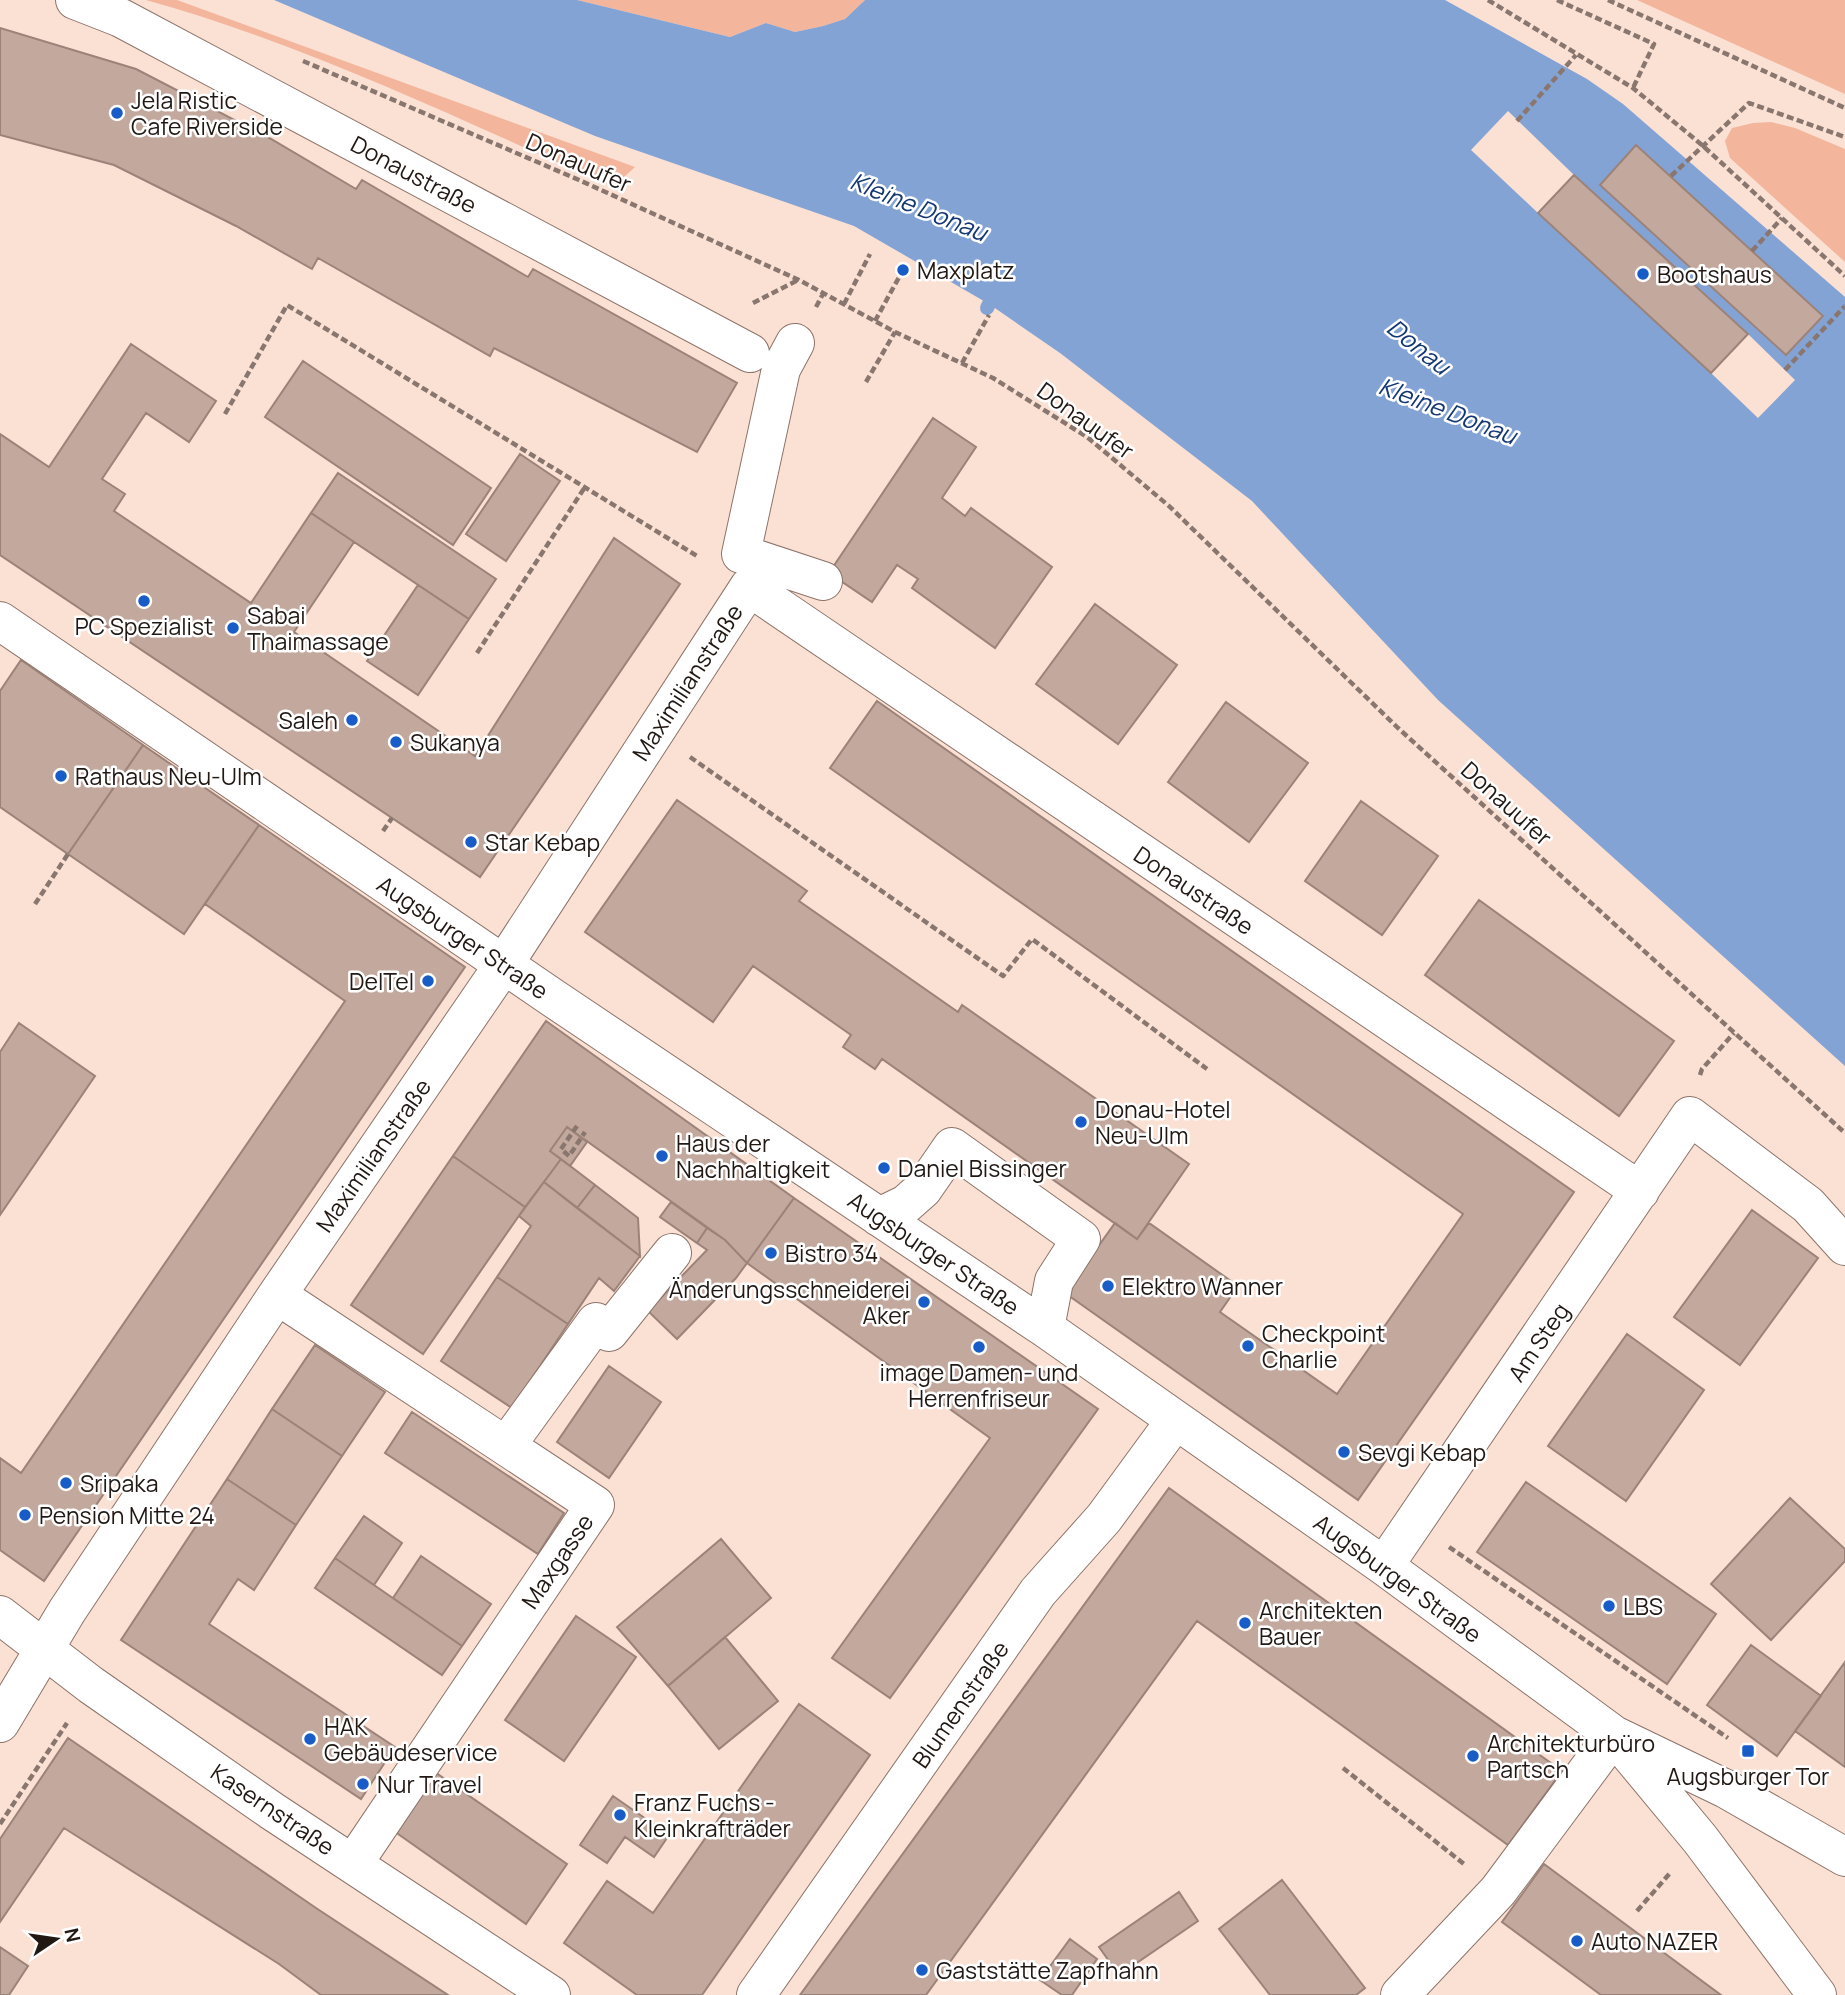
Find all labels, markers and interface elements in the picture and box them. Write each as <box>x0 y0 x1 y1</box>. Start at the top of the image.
place label: Jela Ristic Cafe Riverside <box>131 84 283 142</box>
marker: Jela Ristic Cafe Riverside <box>109 105 125 121</box>
street label: Donauufer <box>521 125 637 199</box>
street label: Donaustraße <box>345 127 483 221</box>
water label: Kleine Donau <box>846 164 994 249</box>
place label: Maxplatz <box>917 254 1014 286</box>
place label: Bootshaus <box>1657 258 1772 290</box>
marker: Maxplatz <box>895 262 911 278</box>
marker: Bootshaus <box>1635 266 1651 282</box>
water label: Donau <box>1381 310 1459 383</box>
water label: Kleine Donau <box>1375 369 1523 452</box>
street label: Donauufer <box>1031 374 1141 466</box>
marker: PC Spezialist <box>136 593 152 609</box>
street label: Maximilianstraße <box>624 597 750 767</box>
place label: Sabai Thaimassage <box>247 599 389 657</box>
place label: PC Spezialist <box>75 610 213 642</box>
marker: Sabai Thaimassage <box>225 620 241 636</box>
place label: Saleh <box>279 704 338 736</box>
marker: Saleh <box>344 712 360 728</box>
place label: Sukanya <box>410 726 500 758</box>
marker: Sukanya <box>388 734 404 750</box>
street label: Donauufer <box>1455 754 1559 852</box>
place label: Rathaus Neu-Ulm <box>75 760 262 792</box>
marker: Rathaus Neu-Ulm <box>53 768 69 784</box>
place label: Star Kebap <box>485 826 600 858</box>
marker: Star Kebap <box>463 834 479 850</box>
street label: Donaustraße <box>1128 838 1260 942</box>
street label: Augsburger Straße <box>371 868 555 1006</box>
place label: DelTel <box>349 965 414 997</box>
marker: DelTel <box>420 973 436 989</box>
street label: Maximilianstraße <box>308 1072 438 1238</box>
place label: Donau-Hotel Neu-Ulm <box>1095 1093 1231 1151</box>
marker: Donau-Hotel Neu-Ulm <box>1073 1114 1089 1130</box>
place label: Haus der Nachhaltigkeit <box>676 1127 830 1185</box>
marker: Haus der Nachhaltigkeit <box>654 1148 670 1164</box>
place label: Daniel Bissinger <box>898 1152 1067 1184</box>
marker: Daniel Bissinger <box>876 1160 892 1176</box>
street label: Augsburger Straße <box>842 1184 1026 1322</box>
place label: Bistro 34 <box>785 1237 878 1269</box>
marker: Bistro 34 <box>763 1245 779 1261</box>
place label: Elektro Wanner <box>1122 1270 1283 1302</box>
place label: Änderungsschneiderei Aker <box>669 1273 910 1331</box>
marker: Elektro Wanner <box>1100 1278 1116 1294</box>
marker: Änderungsschneiderei Aker <box>916 1294 932 1310</box>
street label: Am Steg <box>1500 1296 1576 1388</box>
place label: Checkpoint Charlie <box>1262 1317 1385 1375</box>
marker: Checkpoint Charlie <box>1240 1338 1256 1354</box>
marker: image Damen- und Herrenfriseur <box>971 1339 987 1355</box>
place label: image Damen- und Herrenfriseur <box>880 1356 1078 1414</box>
place label: Sevgi Kebap <box>1358 1436 1486 1468</box>
marker: Sevgi Kebap <box>1336 1444 1352 1460</box>
place label: Sripaka <box>80 1467 158 1499</box>
marker: Sripaka <box>58 1475 74 1491</box>
place label: Pension Mitte 24 <box>39 1499 215 1531</box>
street label: Augsburger Straße <box>1308 1506 1488 1650</box>
marker: Pension Mitte 24 <box>17 1507 33 1523</box>
street label: Maxgasse <box>514 1507 600 1615</box>
place label: LBS <box>1623 1590 1663 1622</box>
place label: Architekten Bauer <box>1259 1594 1383 1652</box>
marker: LBS <box>1601 1598 1617 1614</box>
marker: Architekten Bauer <box>1237 1615 1253 1631</box>
street label: Blumenstraße <box>904 1634 1016 1774</box>
place label: HAK Gebäudeservice <box>324 1710 497 1768</box>
place label: Architekturbüro Partsch <box>1487 1727 1655 1785</box>
marker: HAK Gebäudeservice <box>302 1731 318 1747</box>
marker: Augsburger Tor <box>1740 1743 1756 1759</box>
marker: Architekturbüro Partsch <box>1465 1748 1481 1764</box>
street label: Kasernstraße <box>205 1756 341 1862</box>
place label: Augsburger Tor <box>1667 1760 1829 1792</box>
place label: Nur Travel <box>377 1768 482 1800</box>
marker: Nur Travel <box>355 1776 371 1792</box>
place label: Franz Fuchs - Kleinkrafträder <box>634 1786 791 1844</box>
marker: Franz Fuchs - Kleinkrafträder <box>612 1807 628 1823</box>
north arrow <box>21 1904 91 1974</box>
place label: Auto NAZER <box>1591 1925 1718 1957</box>
text: N <box>58 1926 87 1945</box>
marker: Auto NAZER <box>1569 1933 1585 1949</box>
place label: Gaststätte Zapfhahn <box>936 1954 1159 1986</box>
marker: Gaststätte Zapfhahn <box>914 1962 930 1978</box>

